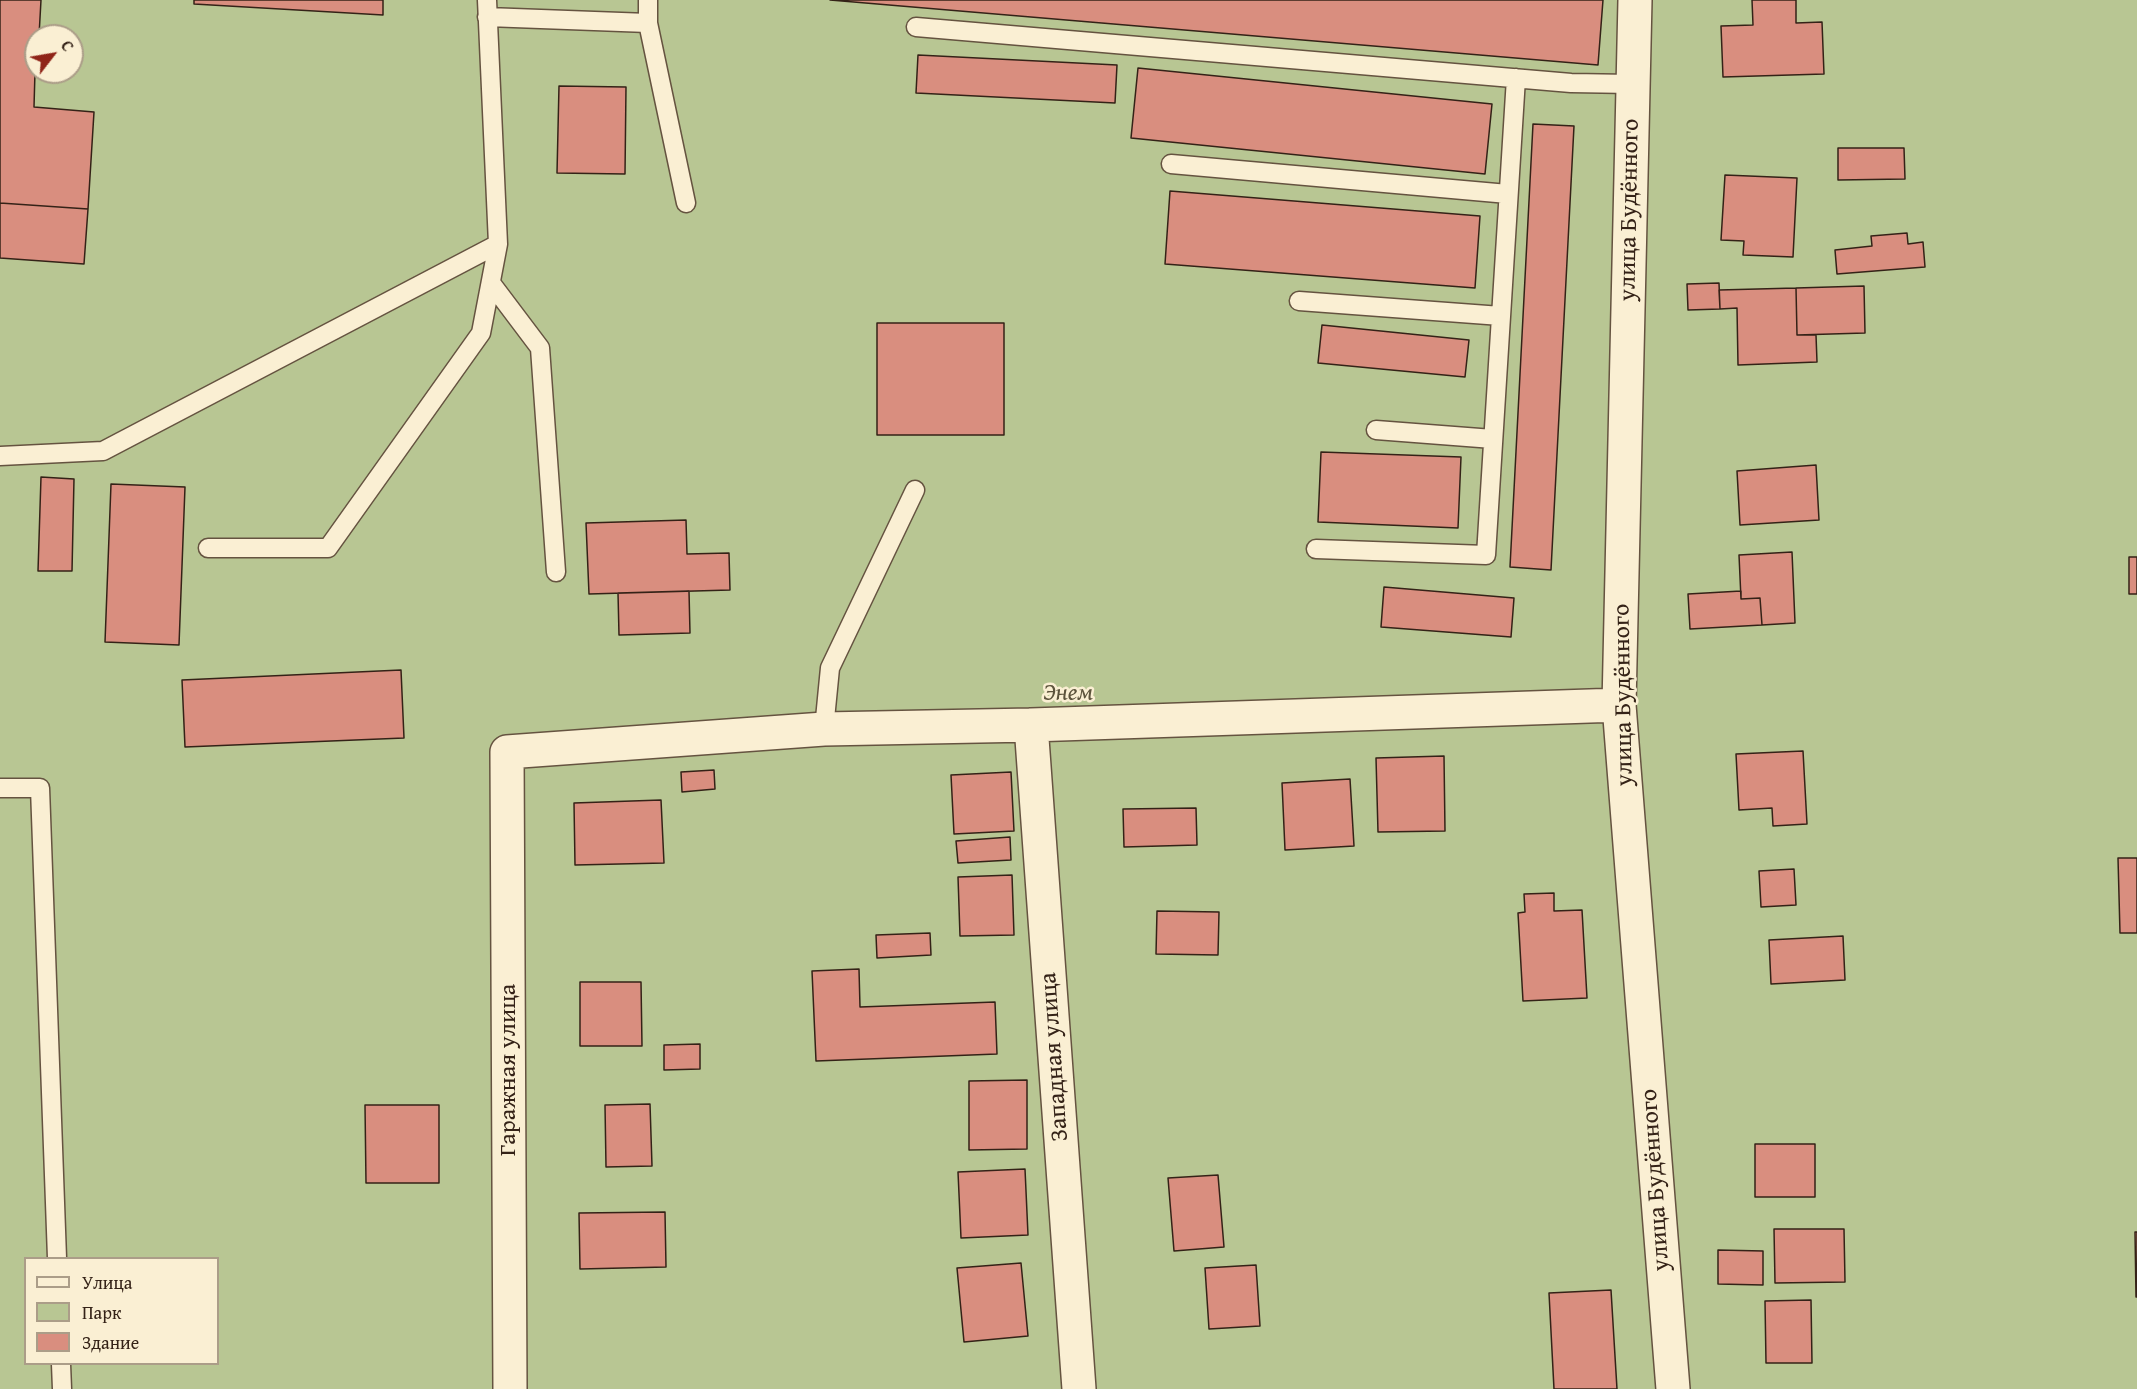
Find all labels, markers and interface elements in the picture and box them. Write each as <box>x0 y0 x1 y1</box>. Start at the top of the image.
north arrow <box>24 24 84 84</box>
text: С <box>55 36 80 56</box>
street label: улица Будённого <box>1614 118 1646 302</box>
street label: улица Будённого <box>1608 603 1640 787</box>
park label: Энем <box>1043 680 1093 708</box>
street label: Западная улица <box>1035 971 1075 1143</box>
street label: Гаражная улица <box>495 984 523 1156</box>
street label: улица Будённого <box>1635 1088 1677 1272</box>
legend <box>24 1257 219 1365</box>
text: Улица <box>82 1269 132 1296</box>
text: Парк <box>82 1299 121 1326</box>
text: Здание <box>82 1329 139 1356</box>

